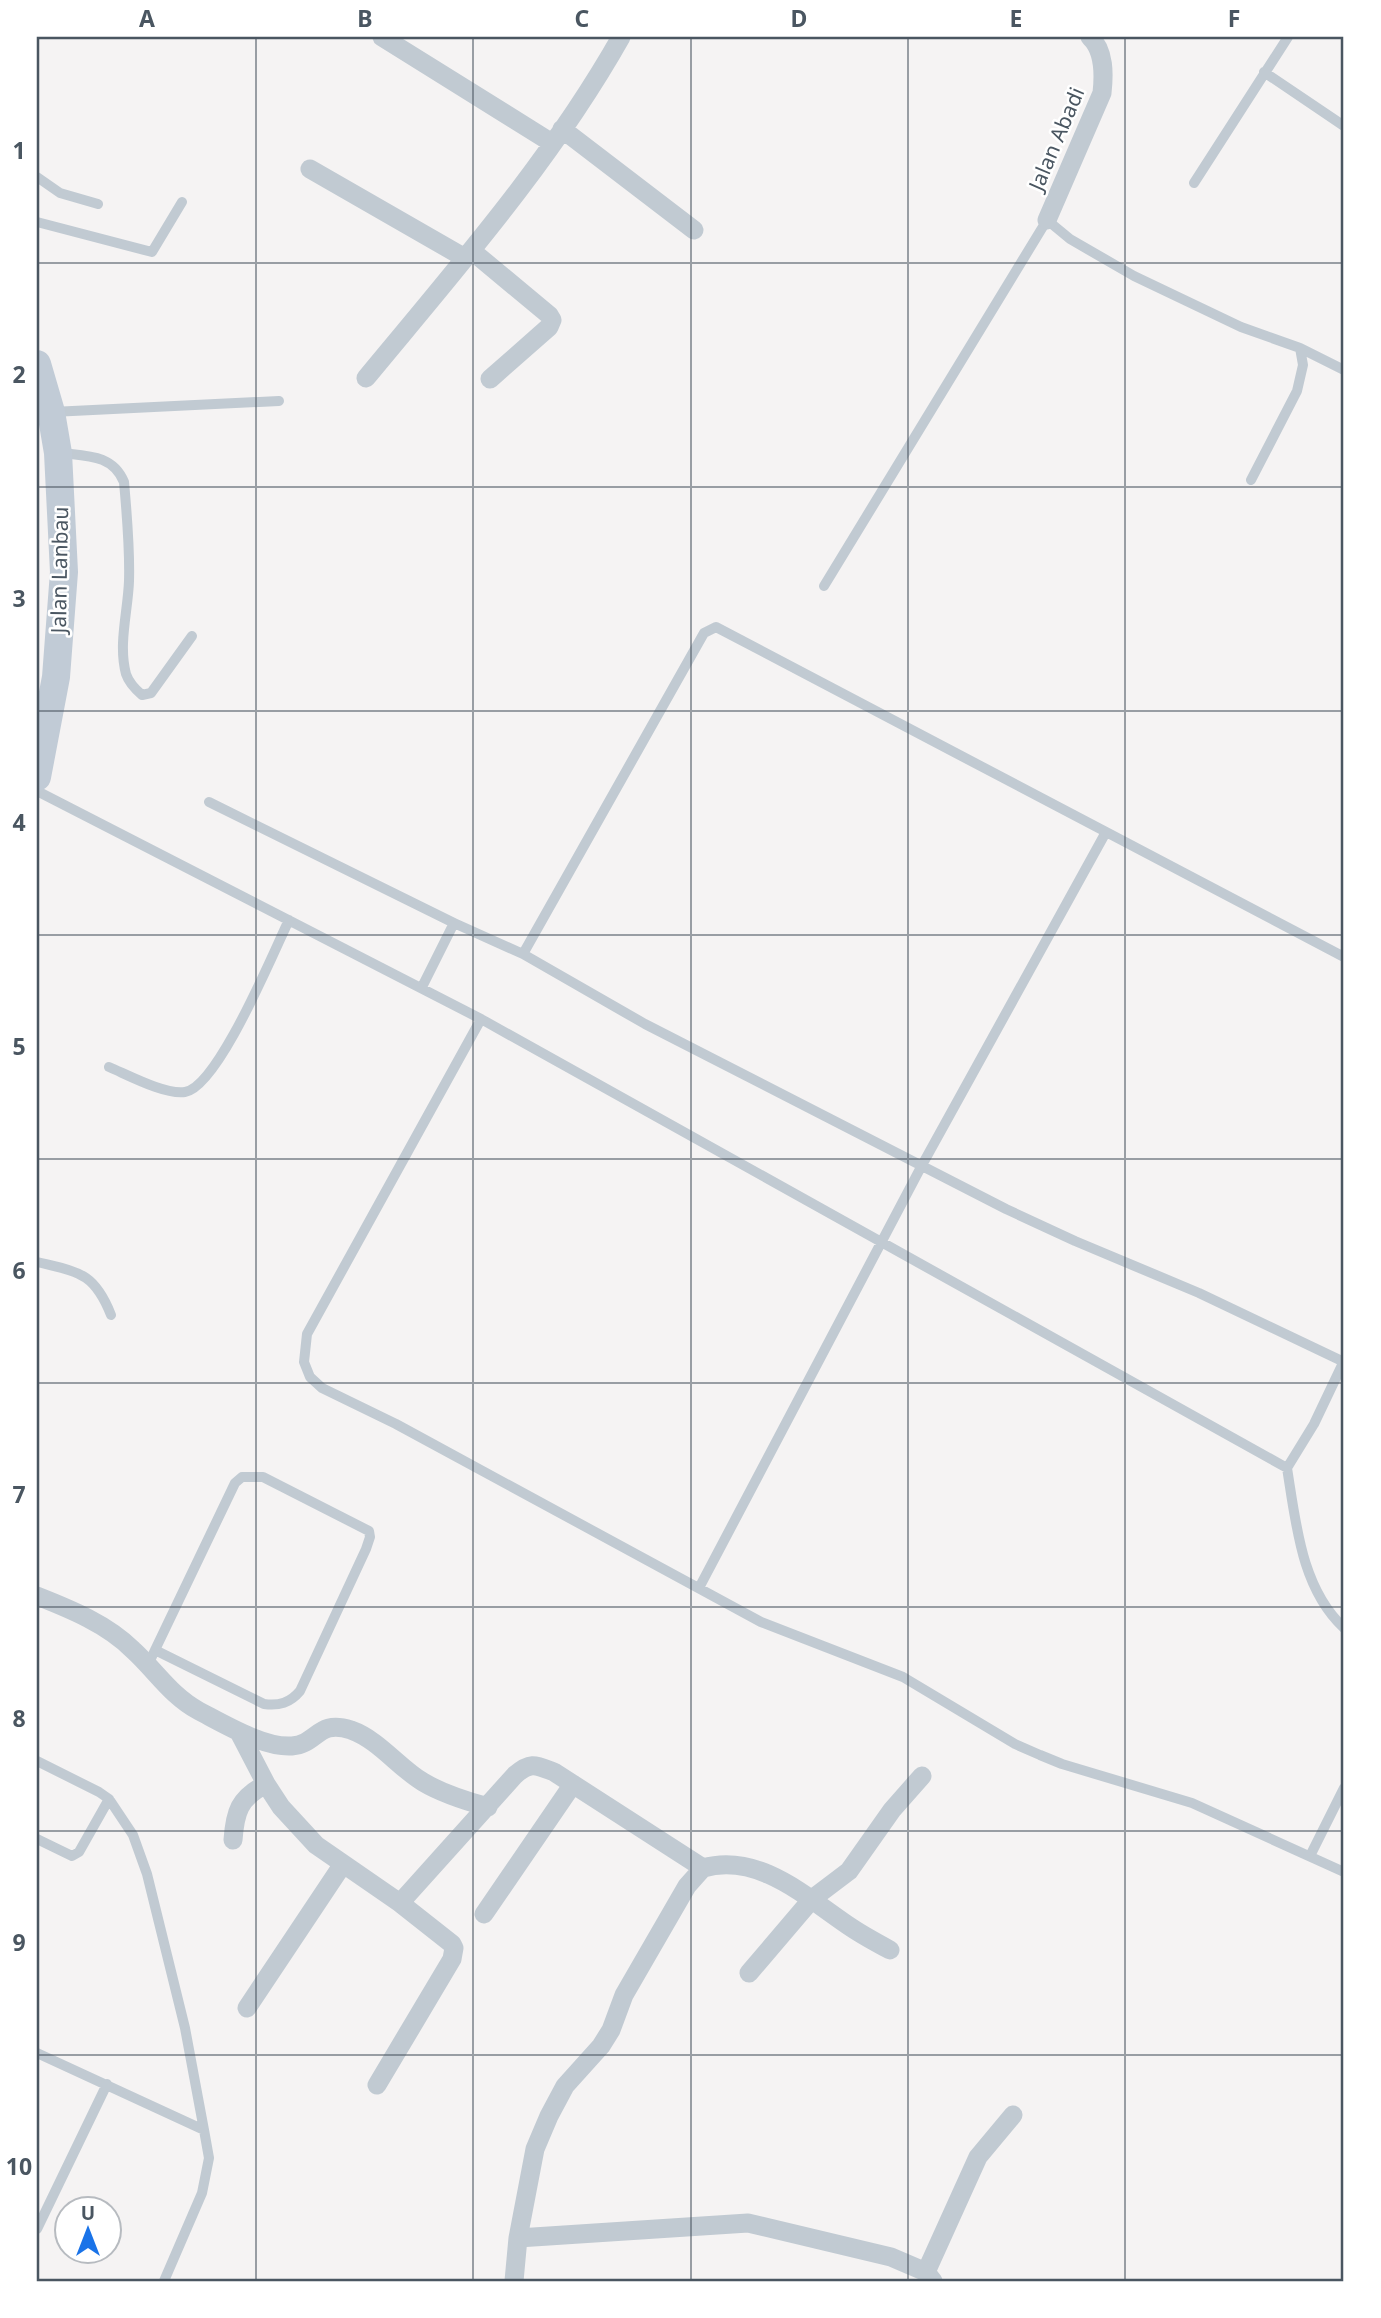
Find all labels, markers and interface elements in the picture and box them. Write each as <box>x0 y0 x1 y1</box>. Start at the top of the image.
text: A <box>139 2 155 34</box>
text: B <box>357 2 373 34</box>
text: C <box>575 2 590 34</box>
text: D <box>791 2 807 34</box>
text: E <box>1010 2 1022 34</box>
text: F <box>1228 2 1240 34</box>
street label: Jalan Abadi <box>1021 83 1090 196</box>
text: 1 <box>12 134 26 166</box>
text: 2 <box>12 358 26 390</box>
street label: Jalan Lanbau <box>44 506 74 636</box>
text: 3 <box>12 582 26 614</box>
text: 4 <box>12 806 26 838</box>
text: 5 <box>12 1030 26 1062</box>
text: 6 <box>12 1254 26 1286</box>
text: 7 <box>12 1478 26 1510</box>
text: 8 <box>12 1702 26 1734</box>
text: 9 <box>12 1926 26 1958</box>
text: 10 <box>6 2150 32 2182</box>
north arrow <box>52 2196 122 2266</box>
text: U <box>81 2200 95 2226</box>

